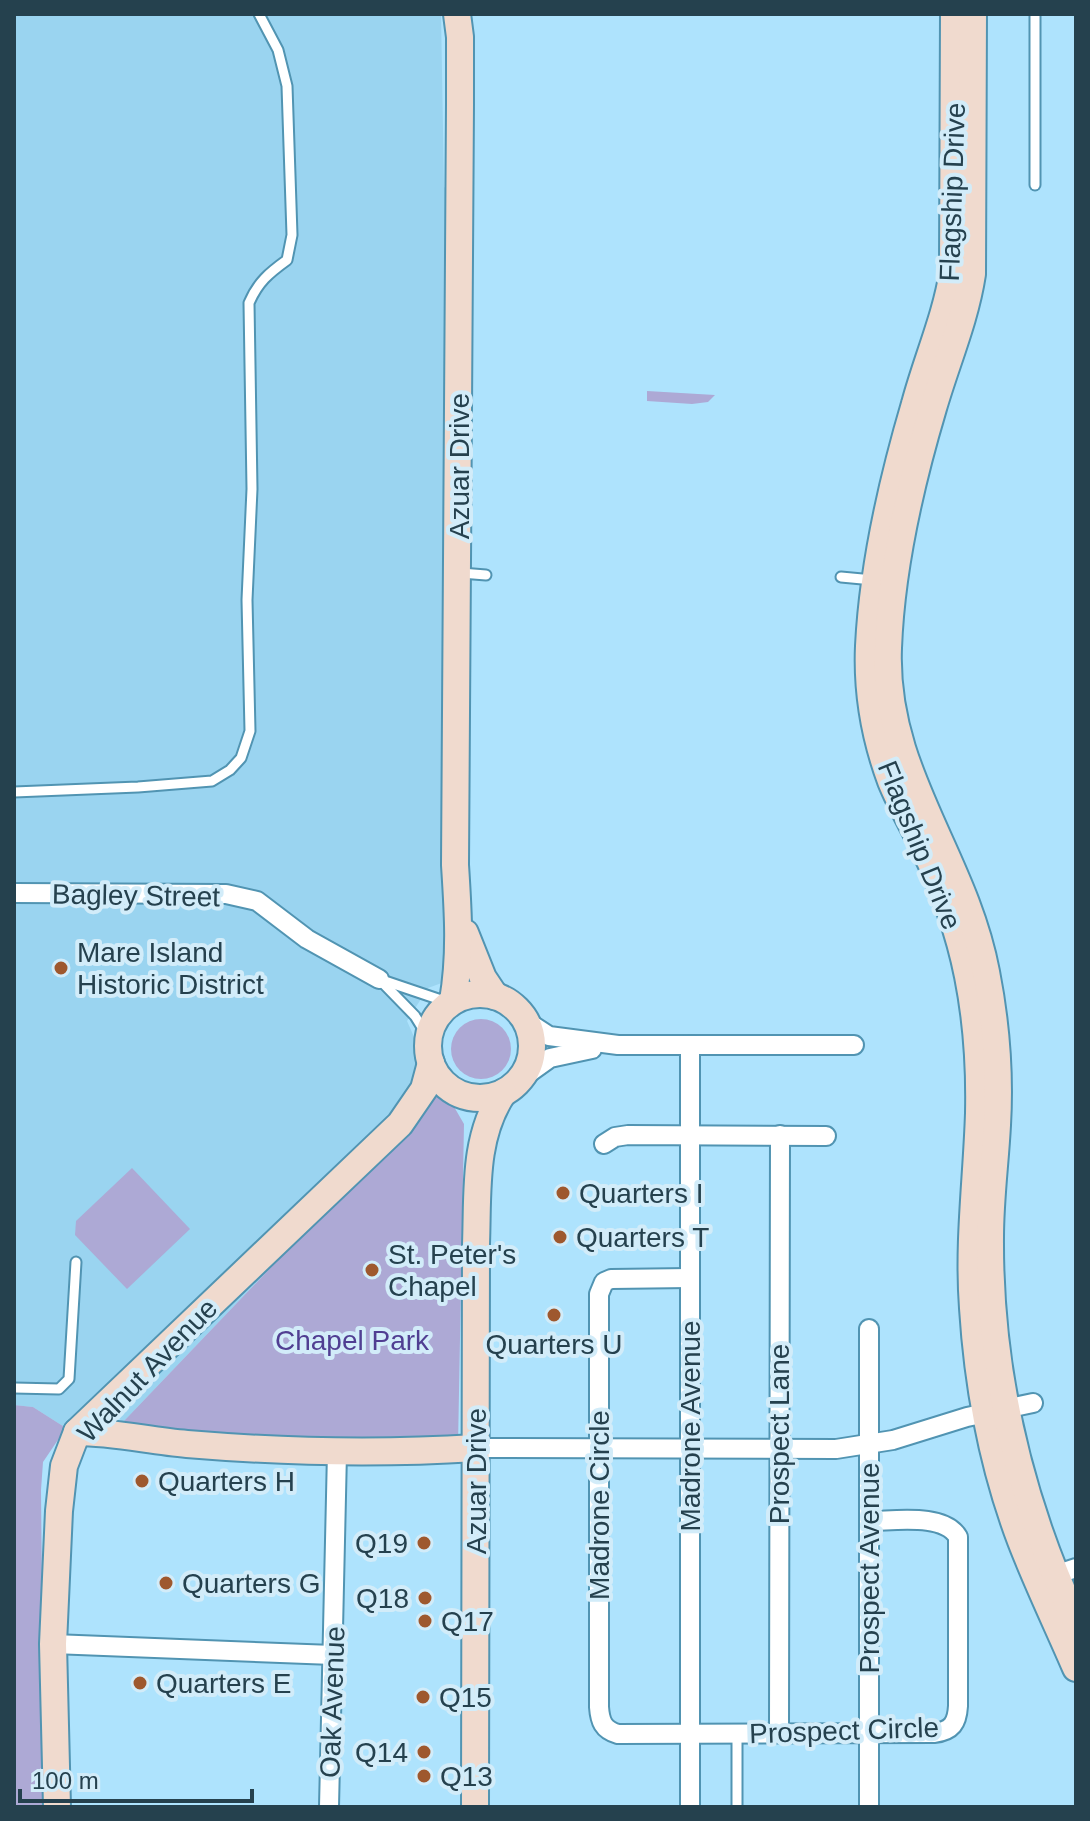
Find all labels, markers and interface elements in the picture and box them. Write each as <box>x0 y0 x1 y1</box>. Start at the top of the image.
street label: Flagship Drive <box>934 102 971 282</box>
street label: Azuar Drive <box>444 393 475 539</box>
street label: Flagship Drive <box>872 756 967 934</box>
street label: Bagley Street <box>52 879 221 912</box>
place label: Mare Island Historic District <box>77 937 264 1000</box>
marker: Mare Island Historic District <box>52 959 70 977</box>
place label: Quarters I <box>579 1178 703 1209</box>
marker: Quarters I <box>554 1184 572 1202</box>
place label: Quarters T <box>576 1222 709 1253</box>
marker: Quarters T <box>551 1228 569 1246</box>
place label: St. Peter's Chapel <box>388 1239 516 1302</box>
marker: St. Peter's Chapel <box>363 1261 381 1279</box>
street label: Walnut Avenue <box>71 1292 223 1448</box>
marker: Quarters U <box>545 1306 563 1324</box>
street label: Madrone Avenue <box>675 1320 706 1532</box>
park label: Chapel Park <box>275 1325 430 1356</box>
place label: Quarters U <box>486 1329 622 1360</box>
street label: Prospect Lane <box>764 1344 795 1524</box>
street label: Azuar Drive <box>461 1408 492 1554</box>
street label: Madrone Circle <box>584 1410 615 1600</box>
street label: Prospect Avenue <box>854 1462 885 1674</box>
place label: Quarters H <box>158 1466 295 1497</box>
marker: Quarters H <box>133 1472 151 1490</box>
place label: Q19 <box>355 1528 408 1559</box>
marker: Q19 <box>415 1534 433 1552</box>
place label: Quarters G <box>182 1568 320 1599</box>
marker: Quarters G <box>157 1574 175 1592</box>
place label: Q18 <box>356 1583 409 1614</box>
marker: Q18 <box>416 1589 434 1607</box>
place label: Q17 <box>441 1606 494 1637</box>
marker: Q17 <box>416 1612 434 1630</box>
street label: Oak Avenue <box>314 1625 351 1779</box>
place label: Quarters E <box>156 1668 291 1699</box>
marker: Quarters E <box>131 1674 149 1692</box>
place label: Q15 <box>439 1682 492 1713</box>
marker: Q15 <box>414 1688 432 1706</box>
street label: Prospect Circle <box>749 1712 939 1749</box>
place label: Q14 <box>355 1737 408 1768</box>
marker: Q14 <box>415 1743 433 1761</box>
scale bar <box>20 1753 252 1803</box>
place label: Q13 <box>440 1761 493 1792</box>
text: 100 m <box>32 1767 99 1794</box>
marker: Q13 <box>415 1767 433 1785</box>

